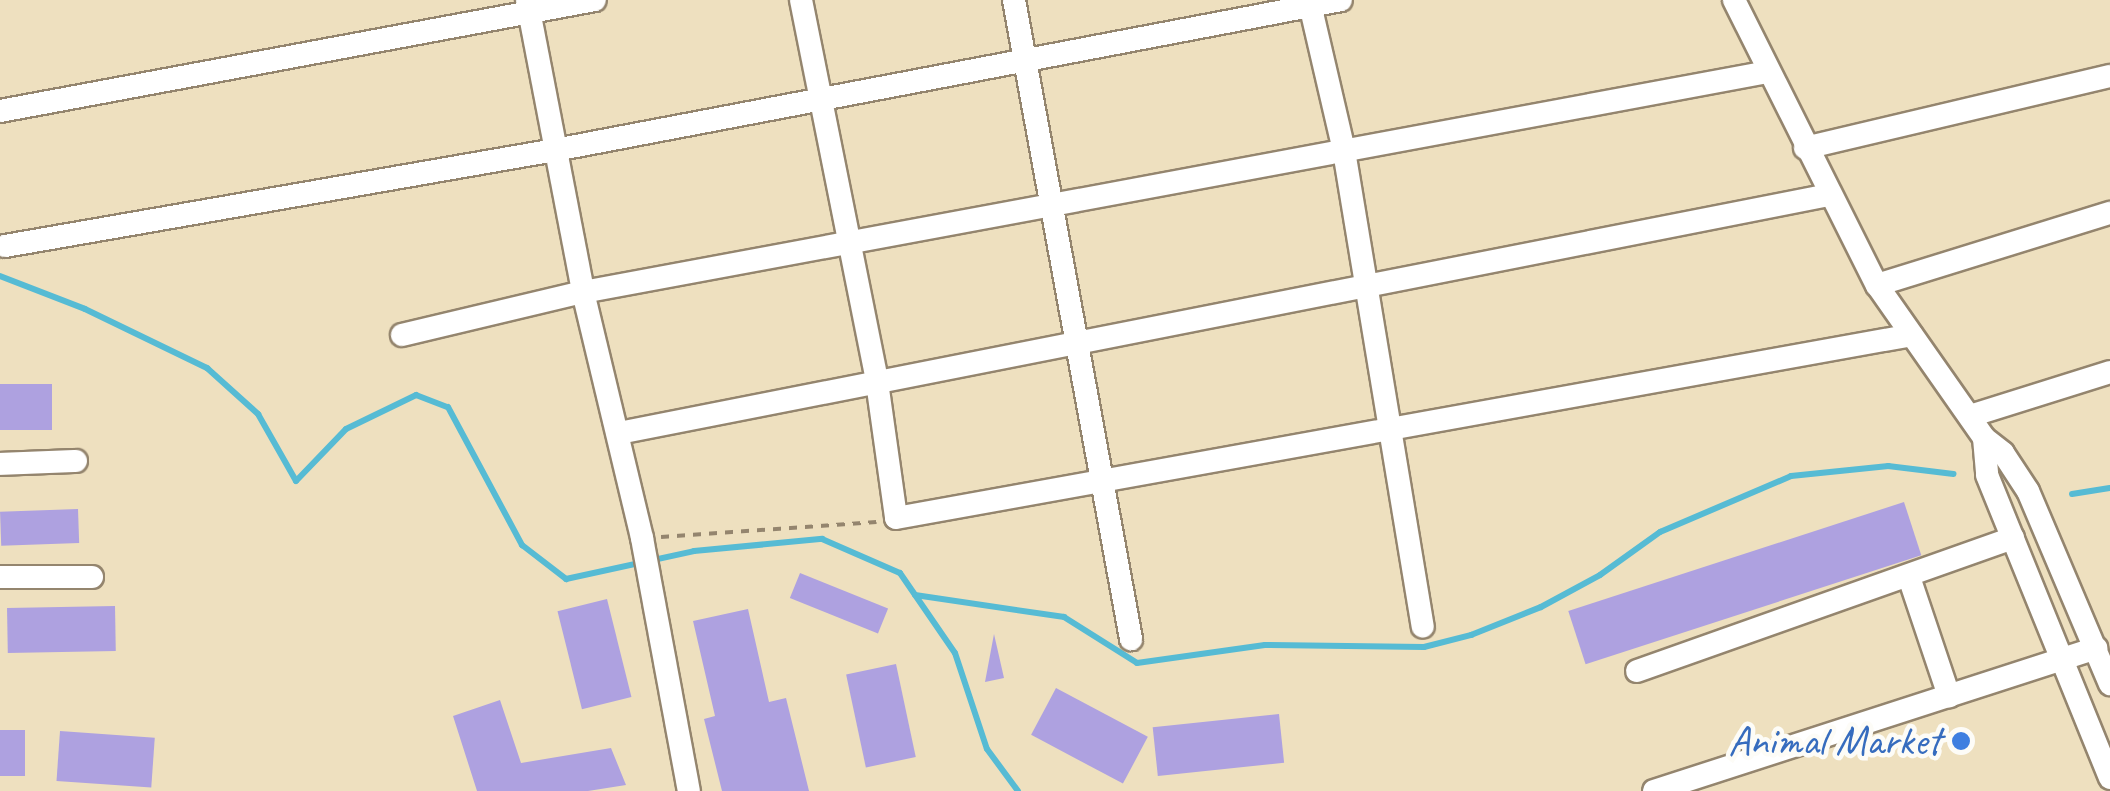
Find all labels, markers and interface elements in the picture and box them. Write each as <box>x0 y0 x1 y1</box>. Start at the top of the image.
place label: Animal Market <box>1727 716 1941 766</box>
marker: Animal Market <box>1950 730 1972 752</box>

